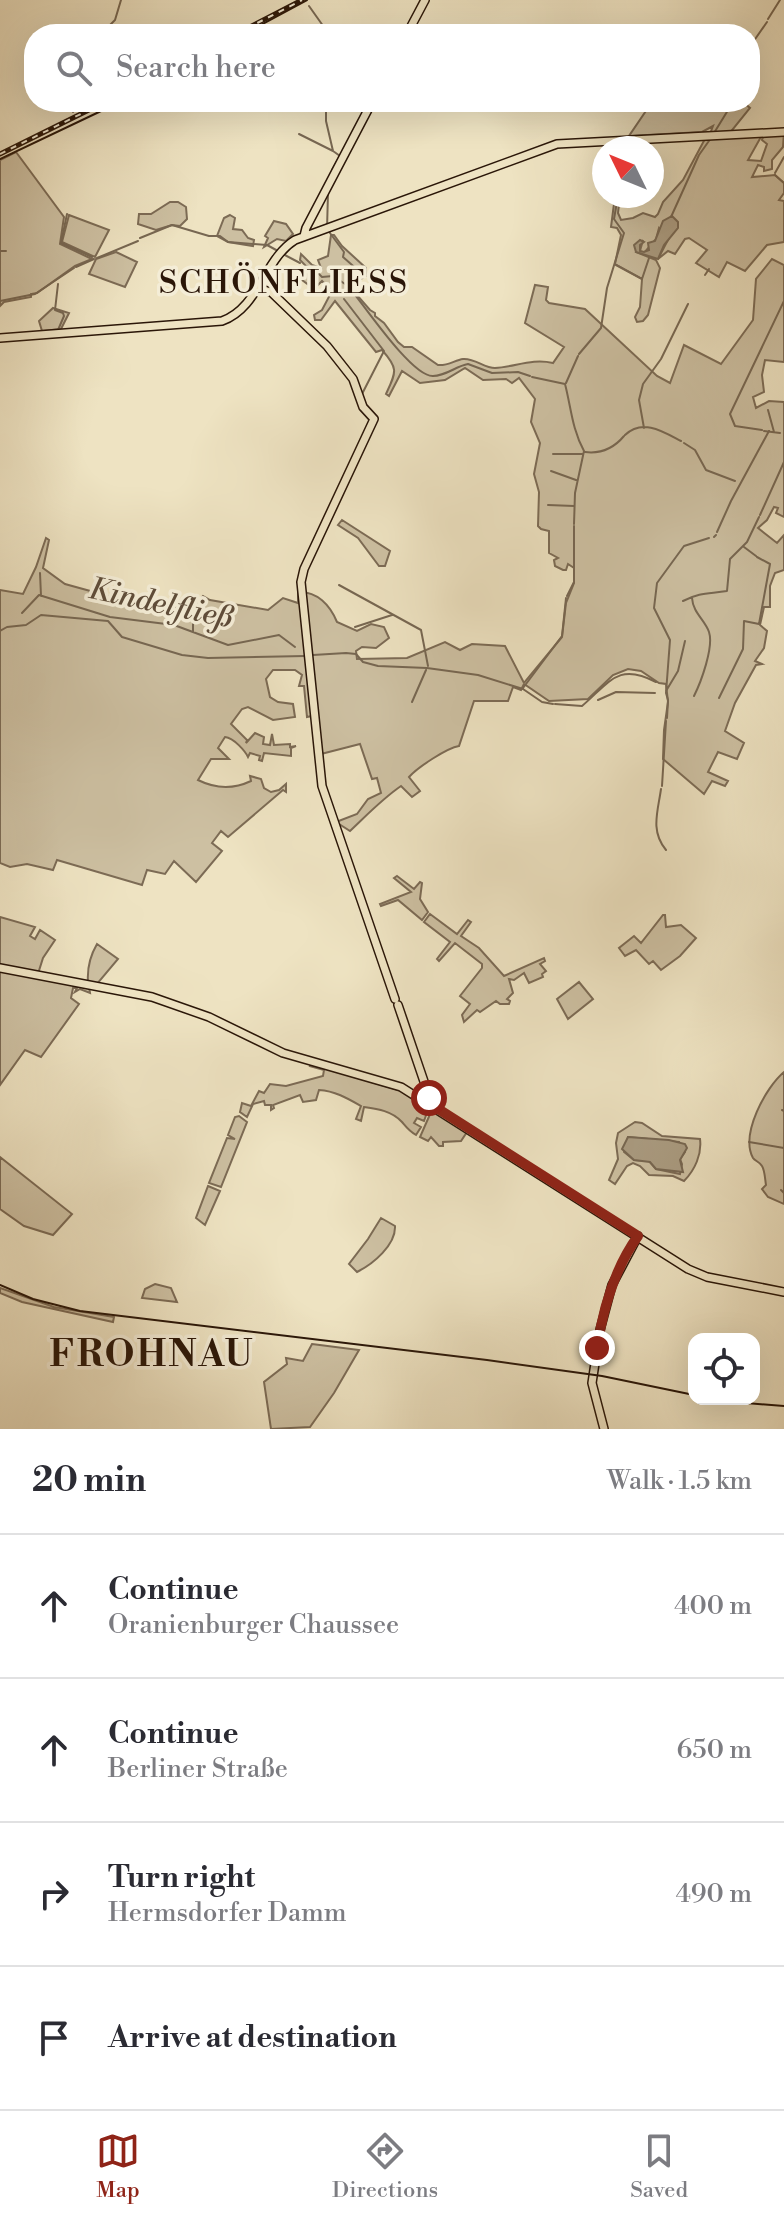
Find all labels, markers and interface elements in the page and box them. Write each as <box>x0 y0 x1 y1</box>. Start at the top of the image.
search box <box>24 24 760 112</box>
icon: search <box>52 46 96 90</box>
text: Search here <box>116 49 276 87</box>
north arrow <box>592 136 664 208</box>
district label: SCHÖNFLIESS <box>159 262 409 303</box>
water label: Kindelfließ <box>85 570 237 638</box>
route start <box>411 1080 447 1116</box>
route end <box>579 1330 615 1366</box>
district label: FROHNAU <box>49 1333 255 1378</box>
map controls <box>688 1333 760 1405</box>
button: locate <box>688 1333 760 1405</box>
text: 20 min <box>32 1460 146 1502</box>
text: Walk · 1.5 km <box>607 1465 752 1497</box>
text: Continue <box>108 1571 239 1609</box>
icon: ahead <box>32 1584 76 1628</box>
text: 400 m <box>674 1590 752 1622</box>
text: Oranienburger Chaussee <box>108 1609 399 1641</box>
text: Continue <box>108 1715 239 1753</box>
icon: ahead <box>32 1728 76 1772</box>
text: 650 m <box>677 1734 752 1766</box>
text: Berliner Straße <box>108 1753 288 1785</box>
text: Turn right <box>108 1859 255 1897</box>
icon: right <box>32 1872 76 1916</box>
text: 490 m <box>675 1878 752 1910</box>
text: Hermsdorfer Damm <box>108 1897 347 1929</box>
icon: arrive <box>32 2016 76 2060</box>
text: Arrive at destination <box>108 2019 397 2057</box>
tab: Map <box>96 2129 140 2204</box>
tab: Directions <box>332 2129 438 2204</box>
tab: Saved <box>630 2129 688 2204</box>

